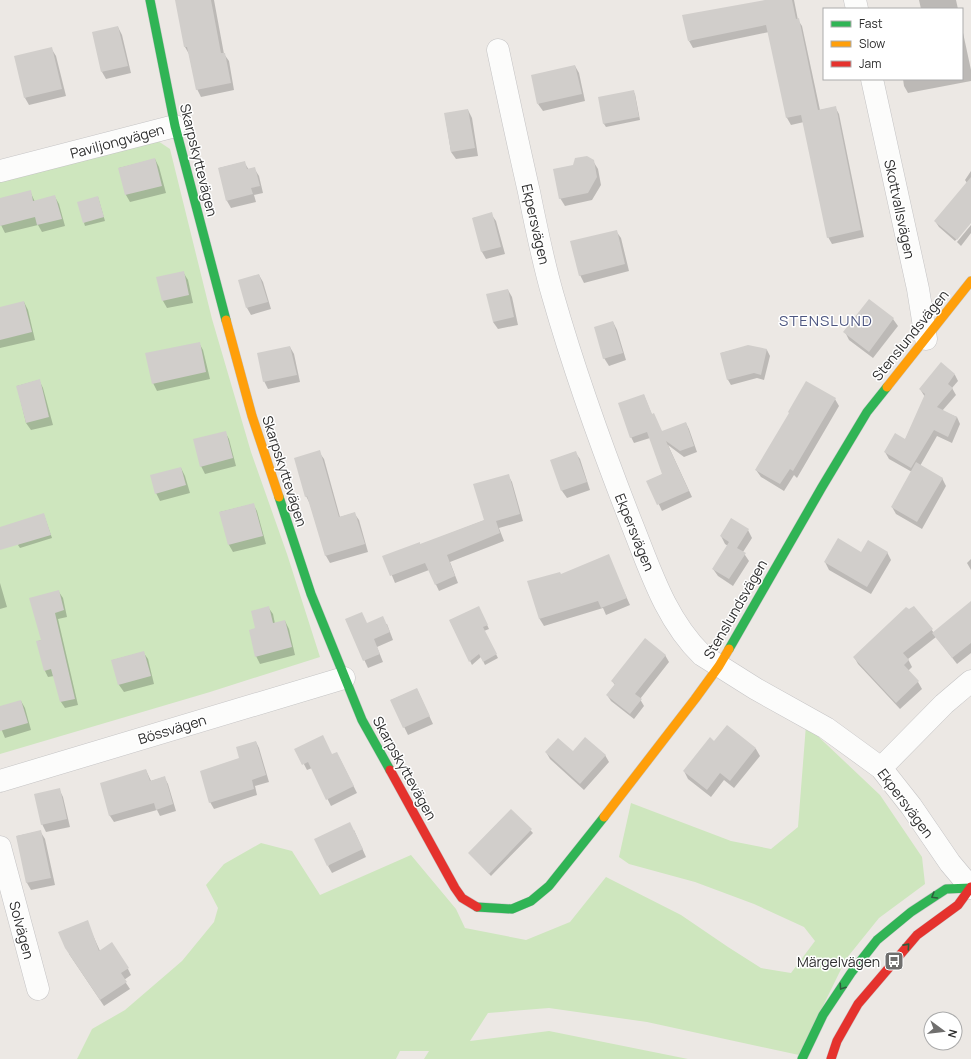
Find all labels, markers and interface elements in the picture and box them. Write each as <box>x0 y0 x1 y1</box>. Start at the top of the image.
legend <box>823 8 963 80</box>
text: Fast <box>859 15 883 32</box>
text: Slow <box>859 35 885 52</box>
text: Jam <box>859 55 881 72</box>
street label: Skarpskyttevägen <box>176 102 222 218</box>
street label: Paviljongvägen <box>68 119 166 163</box>
street label: Skottvallsvägen <box>880 158 920 260</box>
street label: Ekpersvägen <box>517 182 555 266</box>
street label: Stenslundsvägen <box>867 286 953 384</box>
district label: STENSLUND <box>779 310 873 331</box>
street label: Skarpskyttevägen <box>258 413 312 529</box>
street label: Ekpersvägen <box>611 490 659 574</box>
street label: Stenslundsvägen <box>699 556 771 662</box>
street label: Bössvägen <box>136 710 208 748</box>
street label: Skarpskyttevägen <box>369 713 441 823</box>
street label: Ekpersvägen <box>874 764 938 842</box>
one-way arrow <box>931 891 938 899</box>
street label: Solvägen <box>5 899 39 961</box>
one-way arrow <box>902 944 909 951</box>
bus stop icon: Märgelvägen <box>883 950 905 972</box>
place label: Märgelvägen <box>797 952 880 971</box>
one-way arrow <box>840 982 847 989</box>
north arrow <box>923 1011 963 1051</box>
text: N <box>945 1028 961 1040</box>

